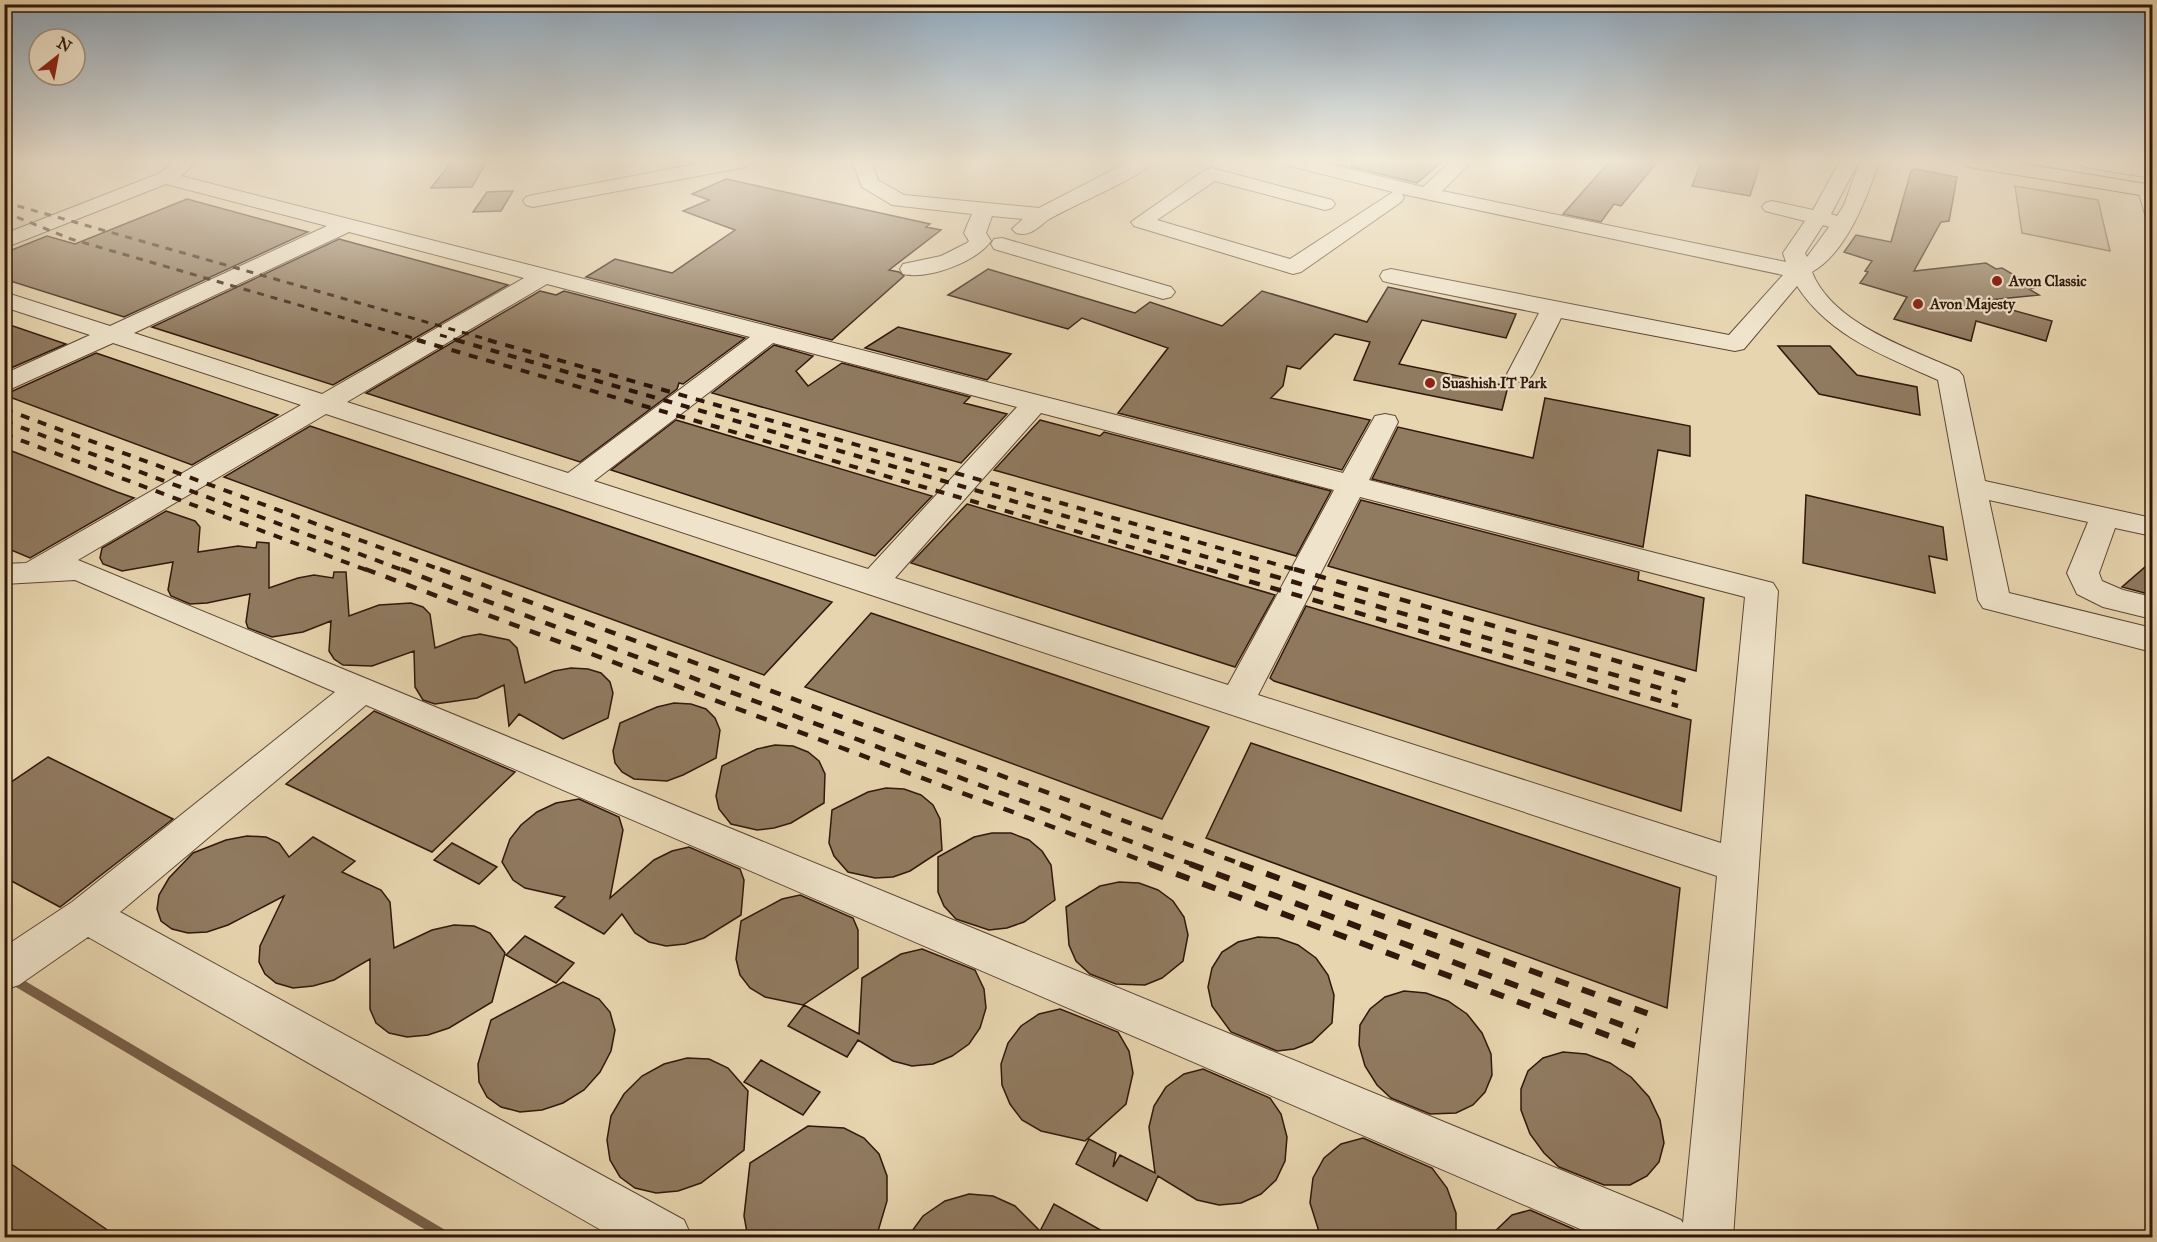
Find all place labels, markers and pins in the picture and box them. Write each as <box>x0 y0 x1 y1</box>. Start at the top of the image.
place label: Avon Classic <box>2008 272 2087 290</box>
marker: Avon Classic <box>1990 274 2004 288</box>
place label: Avon Majesty <box>1929 295 2016 314</box>
marker: Avon Majesty <box>1911 297 1925 311</box>
place label: Suashish IT Park <box>1442 374 1548 392</box>
marker: Suashish IT Park <box>1423 376 1437 390</box>

